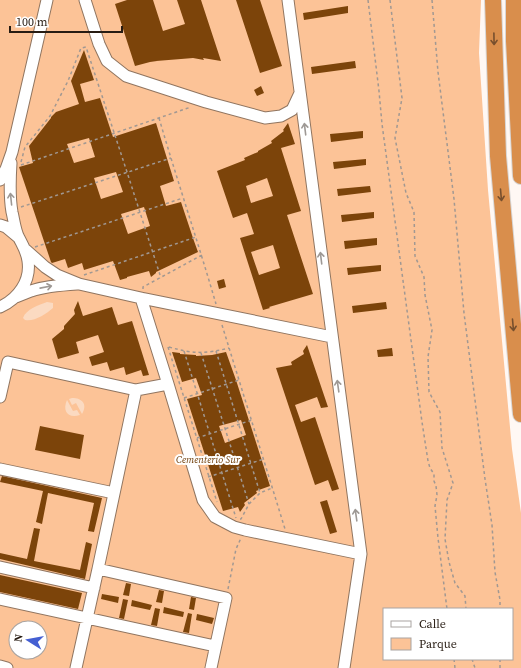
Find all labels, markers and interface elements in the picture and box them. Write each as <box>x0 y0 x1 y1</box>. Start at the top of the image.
scale bar <box>10 8 122 34</box>
text: 100 m <box>16 14 48 30</box>
one-way arrow <box>490 32 498 45</box>
one-way arrow <box>301 123 309 136</box>
one-way arrow <box>498 188 505 201</box>
one-way arrow <box>7 193 14 206</box>
one-way arrow <box>317 251 325 264</box>
one-way arrow <box>40 283 53 291</box>
one-way arrow <box>509 318 517 331</box>
one-way arrow <box>334 380 342 393</box>
park label: Cementerio Sur <box>176 453 241 466</box>
one-way arrow <box>352 509 359 522</box>
legend <box>383 608 513 660</box>
text: Calle <box>419 616 446 632</box>
north arrow <box>8 620 48 660</box>
text: N <box>11 633 27 644</box>
text: Parque <box>419 636 457 652</box>

